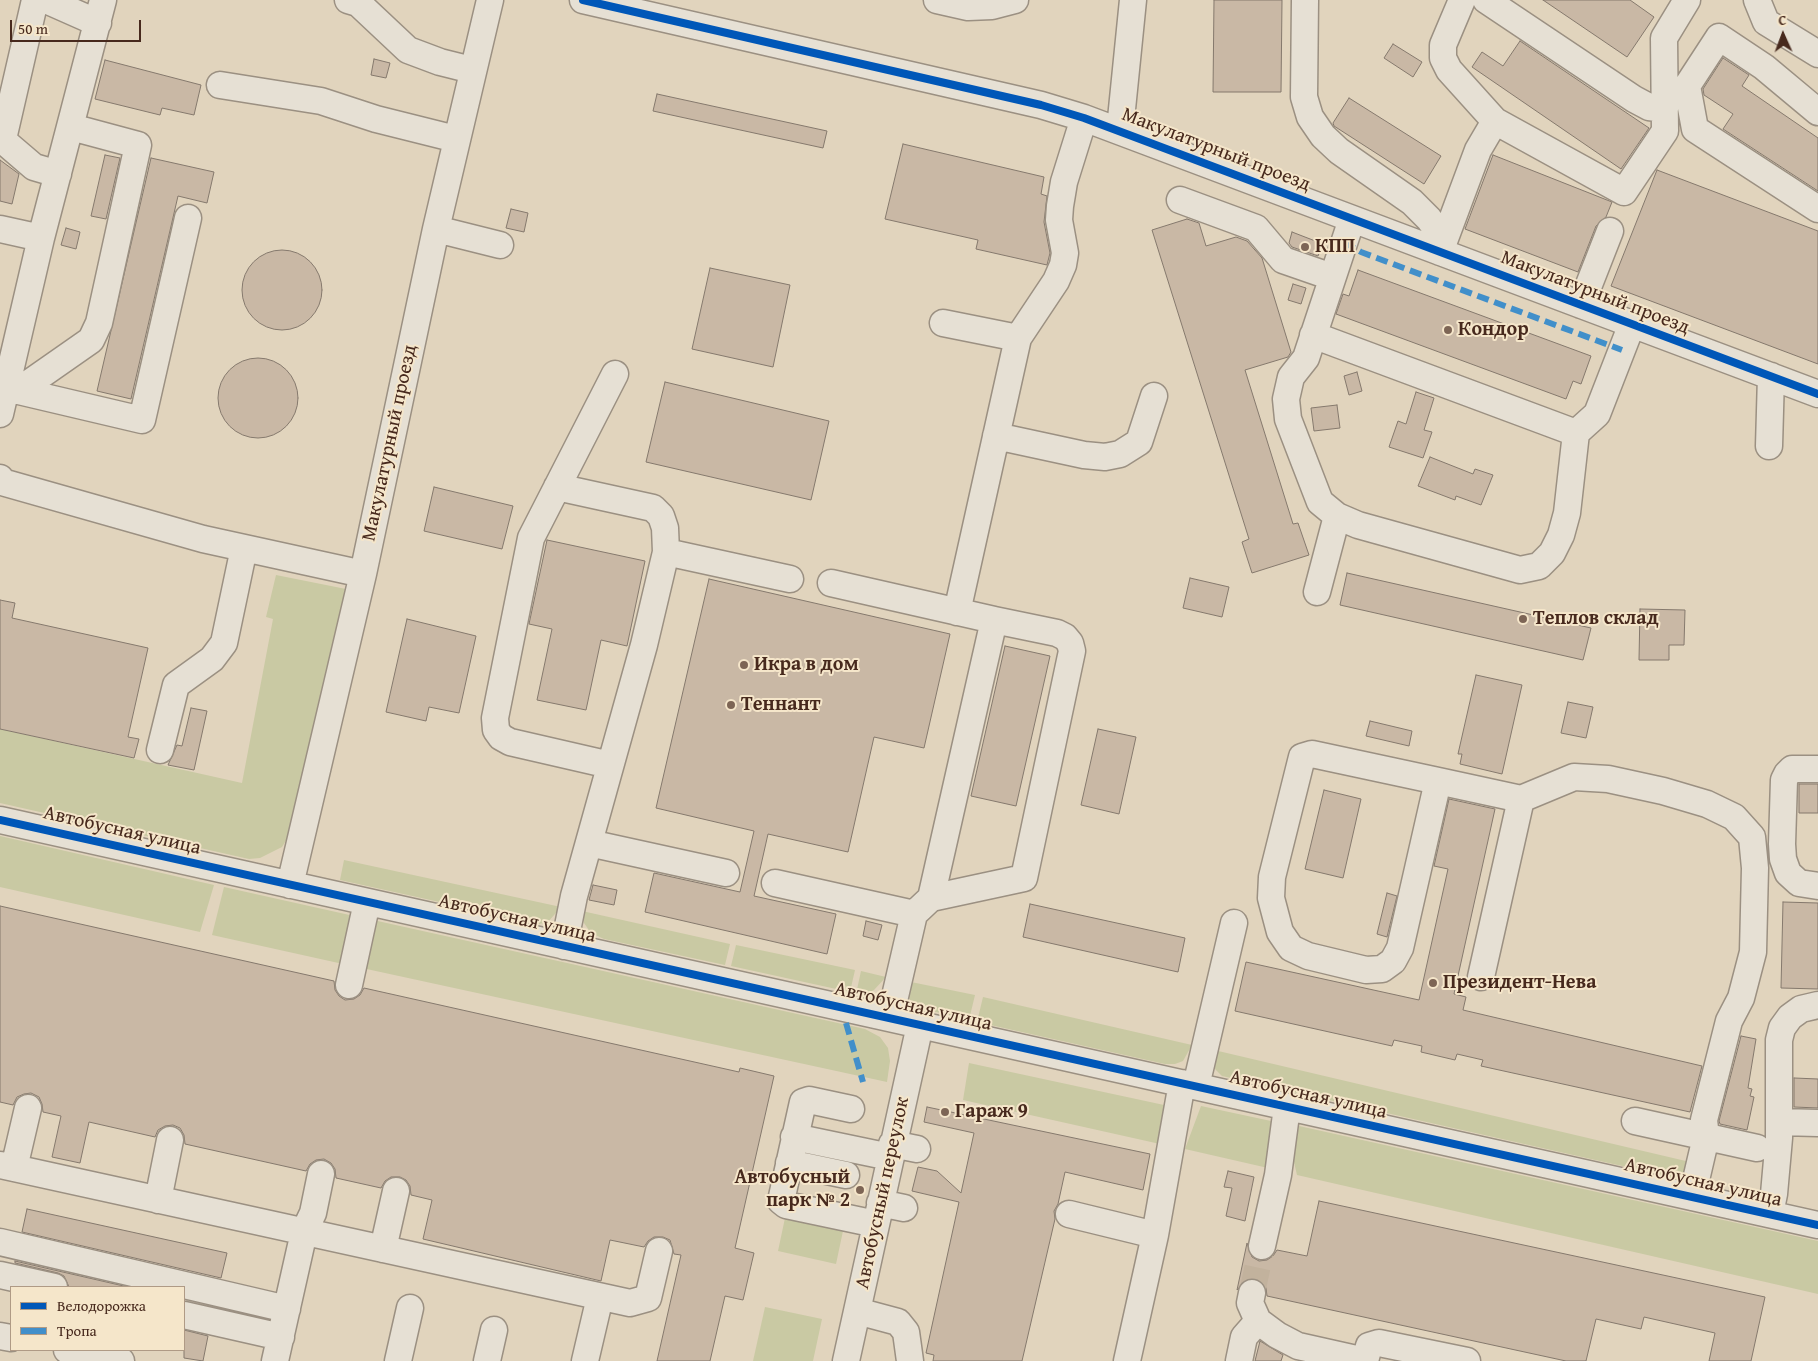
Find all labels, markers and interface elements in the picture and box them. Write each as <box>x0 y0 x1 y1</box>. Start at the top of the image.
scale bar <box>12 10 144 42</box>
north arrow <box>1758 10 1808 60</box>
text: С <box>1778 10 1787 30</box>
text: 50 m <box>18 18 48 39</box>
street label: Макулатурный проезд <box>1118 103 1314 197</box>
place label: КПП <box>1315 235 1355 259</box>
marker: КПП <box>1299 241 1311 253</box>
street label: Макулатурный проезд <box>1497 246 1693 340</box>
place label: Кондор <box>1458 318 1529 342</box>
marker: Кондор <box>1442 324 1454 336</box>
street label: Макулатурный проезд <box>357 343 423 543</box>
place label: Теплов склад <box>1533 607 1659 631</box>
marker: Теплов склад <box>1517 613 1529 625</box>
place label: Икра в дом <box>754 653 858 677</box>
marker: Икра в дом <box>738 659 750 671</box>
place label: Теннант <box>741 693 820 717</box>
marker: Теннант <box>725 699 737 711</box>
street label: Автобусная улица <box>41 801 203 861</box>
street label: Автобусная улица <box>436 889 598 949</box>
place label: Президент-Нева <box>1443 971 1596 995</box>
street label: Автобусная улица <box>832 977 994 1037</box>
marker: Президент-Нева <box>1427 977 1439 989</box>
street label: Автобусная улица <box>1227 1065 1389 1125</box>
street label: Автобусный переулок <box>851 1095 915 1291</box>
place label: Гараж 9 <box>955 1100 1028 1124</box>
marker: Гараж 9 <box>939 1106 951 1118</box>
street label: Автобусная улица <box>1622 1153 1784 1213</box>
place label: Автобусный парк № 2 <box>734 1166 850 1213</box>
marker: Автобусный парк № 2 <box>854 1184 866 1196</box>
legend <box>10 1286 185 1351</box>
text: Велодорожка <box>57 1295 146 1316</box>
text: Тропа <box>57 1320 97 1341</box>

